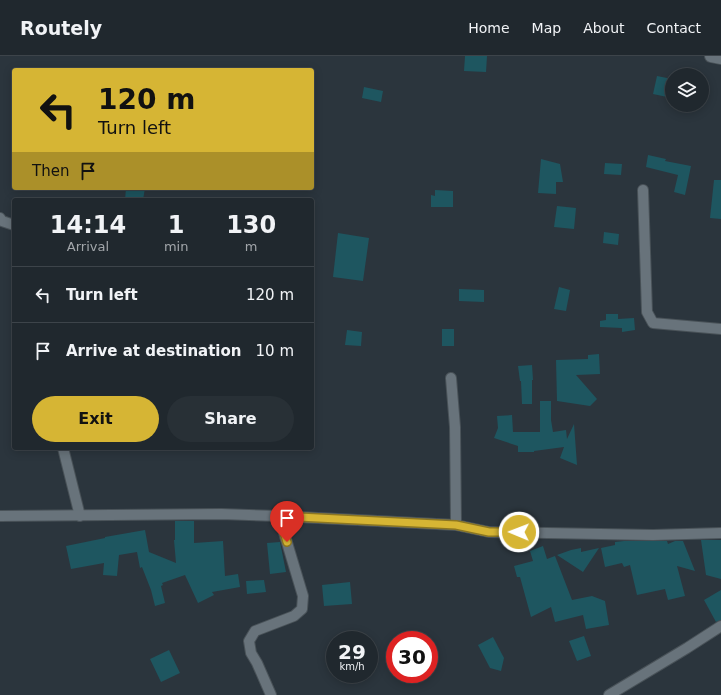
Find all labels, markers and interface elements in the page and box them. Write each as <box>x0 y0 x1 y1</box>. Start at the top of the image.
text: Routely <box>20 17 102 39</box>
text: Home <box>468 20 510 36</box>
text: Map <box>532 20 561 36</box>
text: About <box>583 20 625 36</box>
text: Contact <box>647 20 701 36</box>
map controls <box>665 68 709 112</box>
button: layers <box>665 68 709 112</box>
text: 120 m <box>98 83 195 116</box>
icon: left <box>32 84 84 136</box>
text: Turn left <box>98 117 171 138</box>
icon: arrive <box>77 160 99 182</box>
text: Then <box>32 162 69 180</box>
text: 14:14 <box>50 211 126 239</box>
text: 1 <box>168 211 184 239</box>
text: 130 <box>226 211 276 239</box>
text: Arrival <box>67 239 109 254</box>
text: min <box>164 239 188 254</box>
text: m <box>245 239 258 254</box>
icon: left <box>32 284 54 306</box>
text: Turn left <box>66 286 138 304</box>
text: 120 m <box>246 286 294 304</box>
icon: arrive <box>32 340 54 362</box>
text: Arrive at destination <box>66 342 241 360</box>
text: 10 m <box>256 342 294 360</box>
button: Exit <box>32 396 159 442</box>
button: Share <box>167 396 294 442</box>
pin <box>270 501 304 542</box>
icon: arrive <box>276 507 298 529</box>
position arrow <box>498 511 540 553</box>
speed limit sign: 30 <box>386 631 438 683</box>
text: 29 <box>338 640 366 664</box>
text: km/h <box>339 661 365 672</box>

